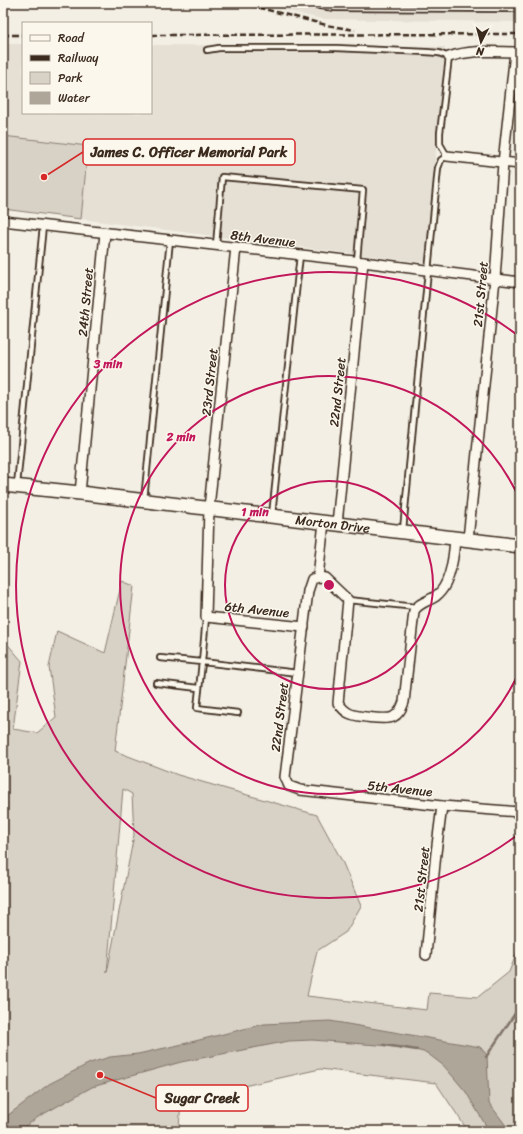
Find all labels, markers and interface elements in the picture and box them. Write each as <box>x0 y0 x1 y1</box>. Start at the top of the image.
legend <box>22 22 152 114</box>
north arrow <box>461 22 501 62</box>
text: Road <box>58 27 85 49</box>
text: N <box>475 42 486 61</box>
text: Railway <box>58 47 99 69</box>
text: Park <box>58 67 83 89</box>
text: Water <box>58 87 91 109</box>
callout: James C. Officer Memorial Park <box>83 139 295 165</box>
text: James C. Officer Memorial Park <box>90 140 288 165</box>
street label: 8th Avenue <box>229 223 297 254</box>
street label: 21st Street <box>466 260 495 328</box>
street label: 24th Street <box>71 266 100 338</box>
street label: 23rd Street <box>195 347 225 417</box>
text: 3 min <box>93 353 123 375</box>
street label: 22nd Street <box>322 356 353 428</box>
text: 2 min <box>165 426 196 448</box>
text: 1 min <box>241 501 269 523</box>
street label: Morton Drive <box>294 508 371 540</box>
centre of rings <box>322 578 336 592</box>
street label: 6th Avenue <box>224 595 290 624</box>
street label: 22nd Street <box>264 681 295 753</box>
street label: 5th Avenue <box>366 774 434 803</box>
street label: 21st Street <box>407 845 436 913</box>
callout: Sugar Creek <box>156 1085 248 1111</box>
text: Sugar Creek <box>163 1086 240 1111</box>

